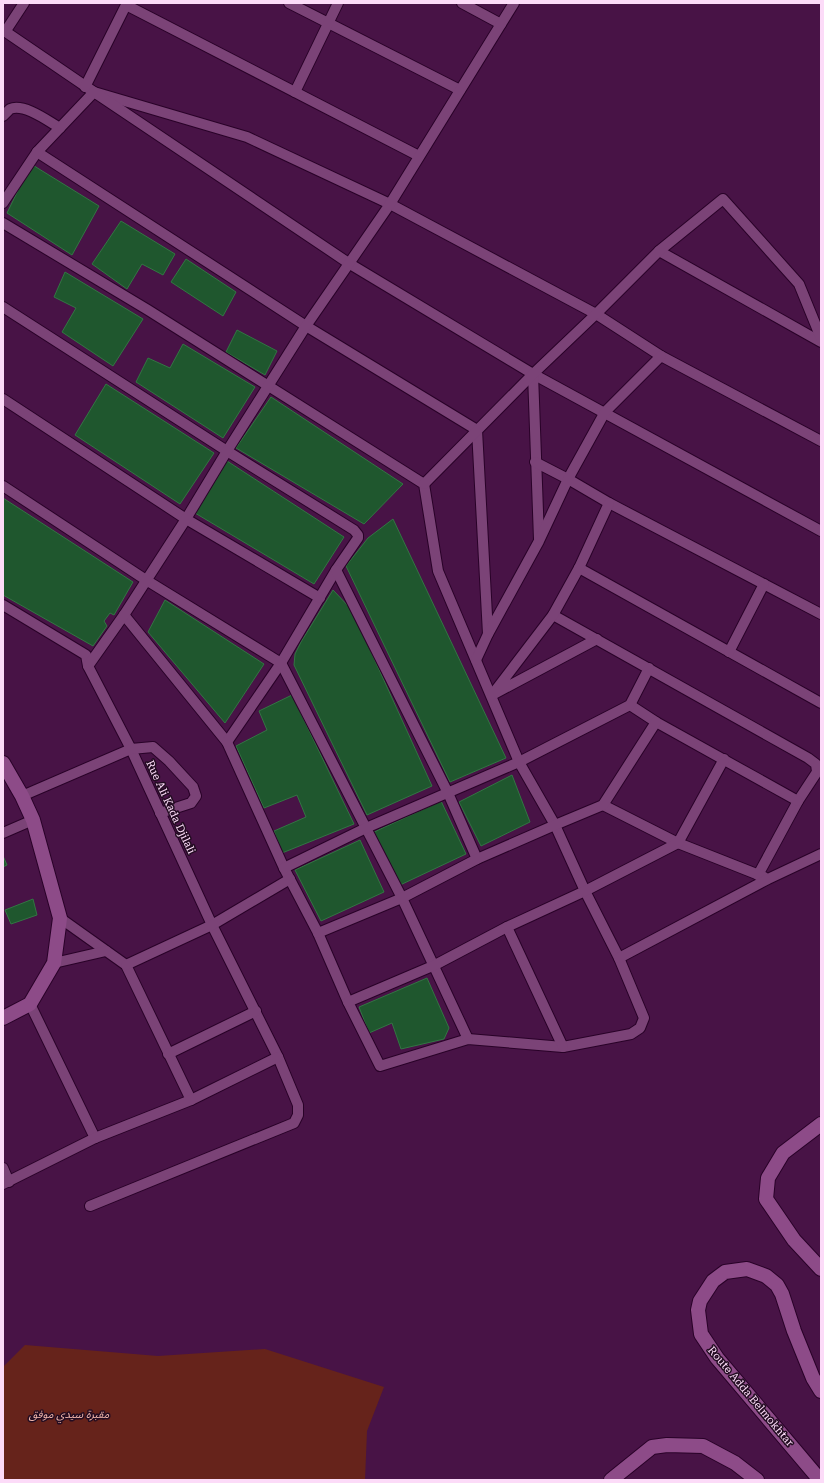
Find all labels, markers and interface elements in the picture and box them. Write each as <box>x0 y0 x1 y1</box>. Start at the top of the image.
street label: Rue Ali Kada Djilali <box>143 758 198 856</box>
street label: Route Adda Belmokhtar <box>705 1344 796 1449</box>
park label: مقبرة سيدي موفق <box>29 1408 110 1424</box>

